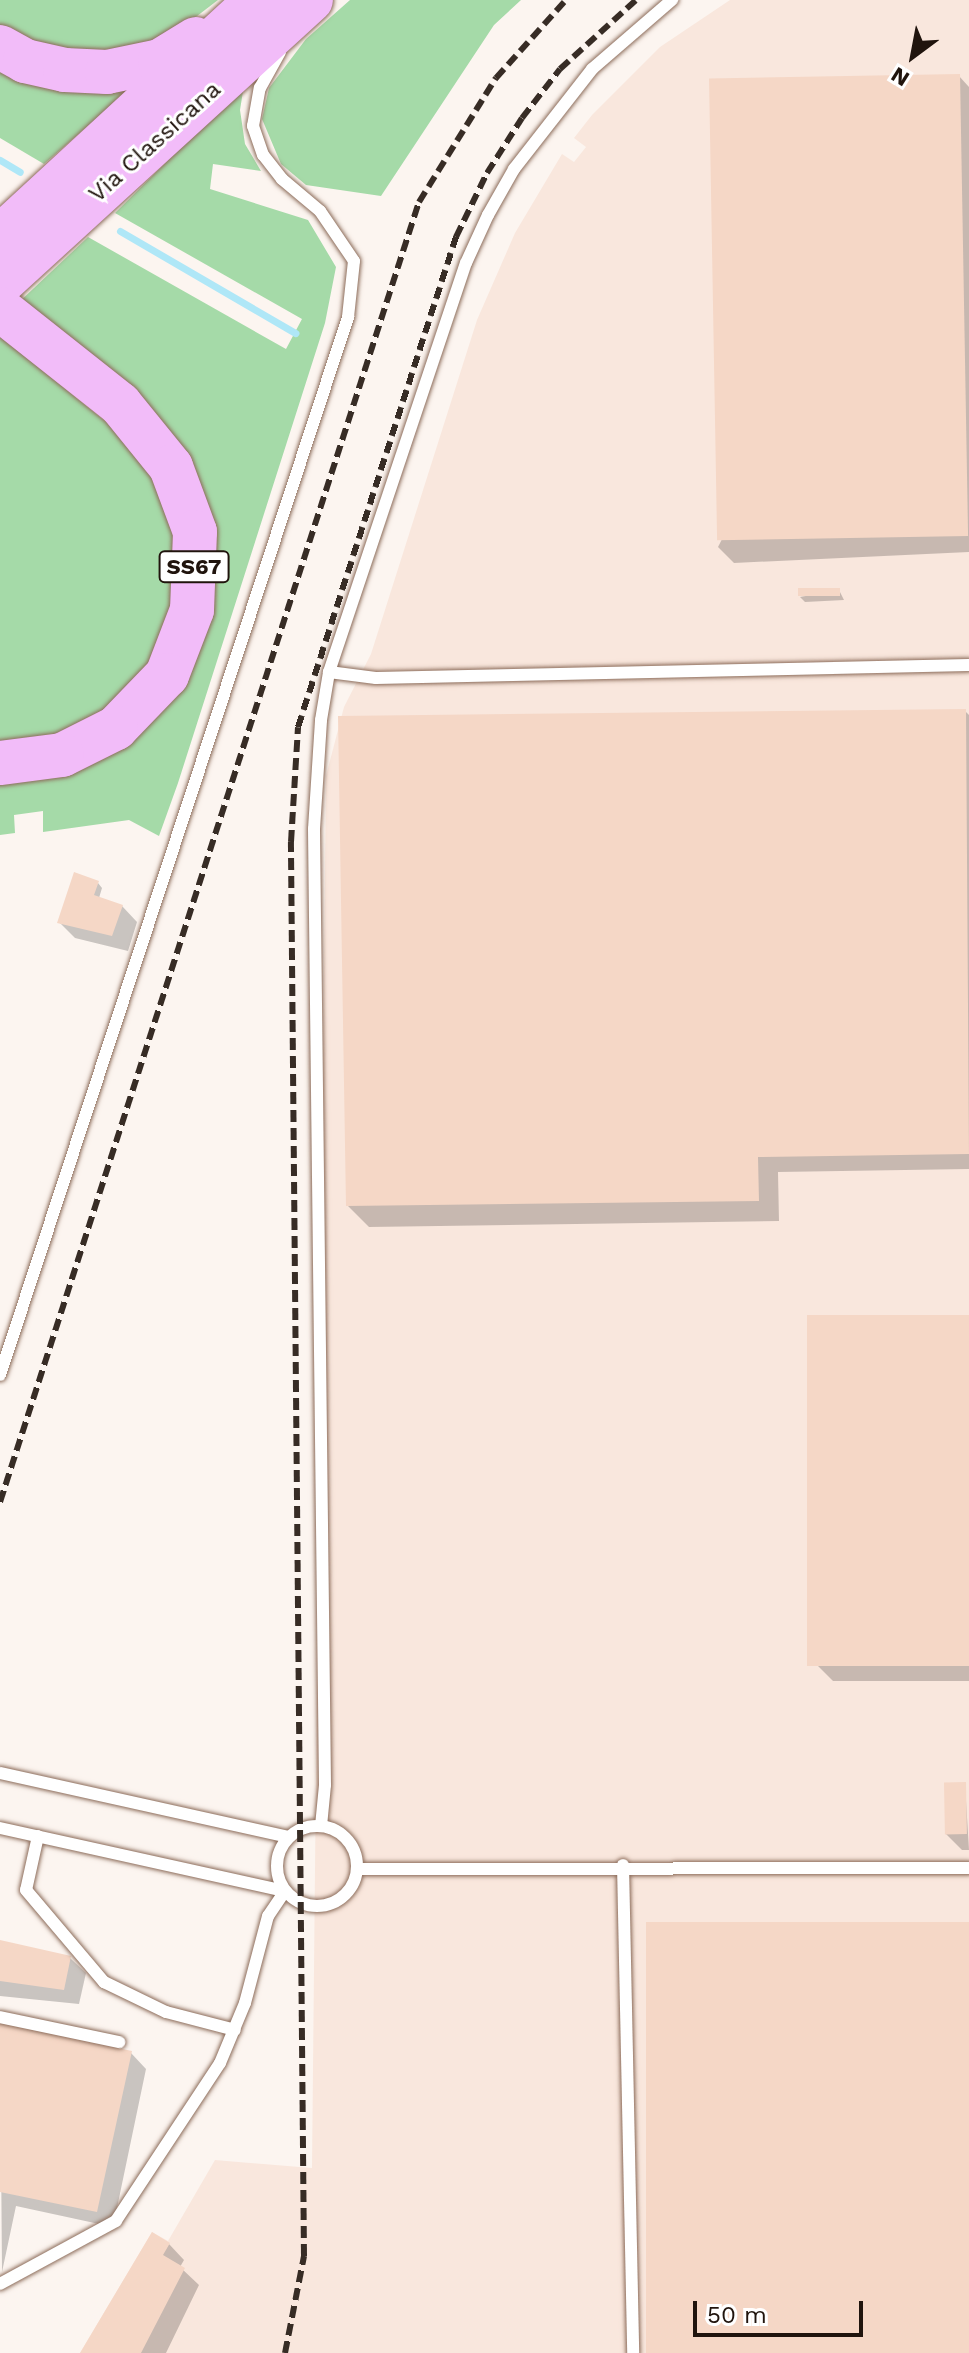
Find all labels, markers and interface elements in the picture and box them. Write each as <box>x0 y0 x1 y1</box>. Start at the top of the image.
north arrow <box>873 16 953 96</box>
text: N <box>886 62 914 92</box>
street label: Via Classicana <box>83 75 227 209</box>
road number: SS67 <box>158 549 230 585</box>
scale bar <box>697 2285 867 2335</box>
text: 50 m <box>707 2301 767 2329</box>

